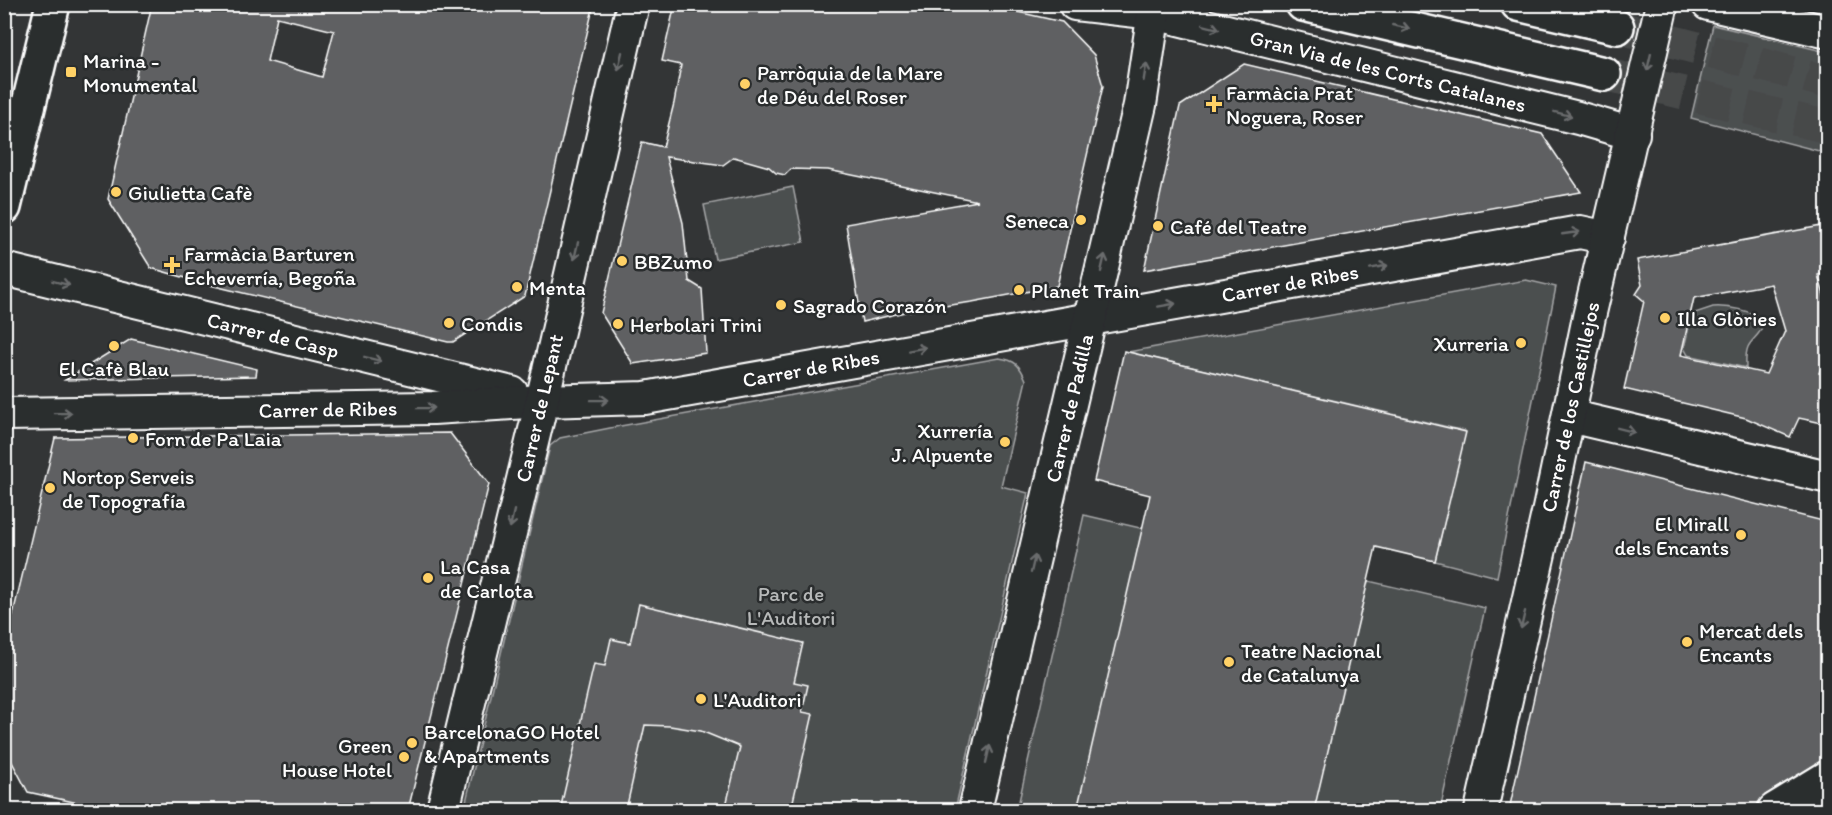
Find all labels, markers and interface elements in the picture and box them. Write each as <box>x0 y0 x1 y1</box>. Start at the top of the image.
one-way arrow <box>1201 22 1220 34</box>
one-way arrow <box>1391 22 1410 34</box>
street label: Gran Via de les Corts Catalanes <box>1247 25 1529 117</box>
place label: Marina - Monumental <box>83 48 197 97</box>
one-way arrow <box>614 51 625 71</box>
one-way arrow <box>1643 52 1655 71</box>
place label: Parròquia de la Mare de Déu del Roser <box>757 60 943 109</box>
one-way arrow <box>1140 63 1151 82</box>
marker: Marina - Monumental <box>64 65 78 79</box>
marker: Parròquia de la Mare de Déu del Roser <box>738 77 752 91</box>
place label: Farmàcia Prat Noguera, Roser <box>1226 80 1364 129</box>
marker: Farmàcia Prat Noguera, Roser <box>1207 97 1221 111</box>
one-way arrow <box>1553 108 1572 120</box>
place label: Giulietta Cafè <box>128 180 253 205</box>
marker: Giulietta Cafè <box>109 185 123 199</box>
place label: Seneca <box>1005 208 1069 233</box>
marker: Seneca <box>1074 213 1088 227</box>
place label: Café del Teatre <box>1170 214 1307 239</box>
marker: Café del Teatre <box>1151 219 1165 233</box>
one-way arrow <box>1561 228 1581 239</box>
place label: Farmàcia Barturen Echeverría, Begoña <box>184 241 356 290</box>
one-way arrow <box>569 242 581 261</box>
place label: BBZumo <box>634 249 713 274</box>
one-way arrow <box>1098 253 1110 272</box>
marker: BBZumo <box>615 254 629 268</box>
marker: Farmàcia Barturen Echeverría, Begoña <box>165 258 179 272</box>
street label: Carrer de Ribes <box>1220 259 1360 307</box>
one-way arrow <box>1369 261 1389 272</box>
place label: Menta <box>529 275 586 300</box>
one-way arrow <box>51 277 70 289</box>
place label: Planet Train <box>1031 278 1140 303</box>
marker: Menta <box>510 280 524 294</box>
marker: Planet Train <box>1012 283 1026 297</box>
place label: Sagrado Corazón <box>793 293 947 318</box>
marker: Sagrado Corazón <box>774 298 788 312</box>
one-way arrow <box>1156 299 1176 310</box>
street label: Carrer de los Castillejos <box>1535 299 1605 515</box>
place label: Illa Glòries <box>1677 306 1777 331</box>
street label: Carrer de Casp <box>204 307 342 363</box>
place label: Condis <box>461 311 523 336</box>
marker: Illa Glòries <box>1658 311 1672 325</box>
place label: Herbolari Trini <box>630 312 762 337</box>
marker: Condis <box>442 316 456 330</box>
marker: Herbolari Trini <box>611 317 625 331</box>
street label: Carrer de Lepant <box>510 331 568 485</box>
street label: Carrer de Padilla <box>1040 331 1098 485</box>
place label: Xurreria <box>1433 331 1509 356</box>
marker: Xurreria <box>1514 336 1528 350</box>
marker: El Cafè Blau <box>107 339 121 353</box>
one-way arrow <box>906 343 926 354</box>
street label: Carrer de Ribes <box>741 344 881 392</box>
one-way arrow <box>363 354 382 366</box>
place label: El Cafè Blau <box>59 356 170 381</box>
street label: Carrer de Ribes <box>258 395 398 423</box>
one-way arrow <box>590 395 610 406</box>
one-way arrow <box>415 402 435 413</box>
one-way arrow <box>52 408 72 419</box>
place label: Xurrería J. Alpuente <box>892 418 993 467</box>
one-way arrow <box>1616 425 1635 437</box>
place label: Forn de Pa Laia <box>145 426 282 451</box>
marker: Forn de Pa Laia <box>126 431 140 445</box>
marker: Xurrería J. Alpuente <box>998 435 1012 449</box>
place label: Nortop Serveis de Topografía <box>62 464 194 513</box>
marker: Nortop Serveis de Topografía <box>43 481 57 495</box>
one-way arrow <box>506 509 518 528</box>
place label: El Mirall dels Encants <box>1614 511 1729 560</box>
marker: El Mirall dels Encants <box>1734 528 1748 542</box>
place label: La Casa de Carlota <box>440 554 533 603</box>
one-way arrow <box>1028 555 1039 574</box>
marker: La Casa de Carlota <box>421 571 435 585</box>
park label: Parc de L'Auditori <box>747 581 835 630</box>
one-way arrow <box>1517 610 1528 629</box>
place label: Mercat dels Encants <box>1699 618 1803 667</box>
marker: Mercat dels Encants <box>1680 635 1694 649</box>
place label: Teatre Nacional de Catalunya <box>1241 638 1382 687</box>
marker: Teatre Nacional de Catalunya <box>1222 655 1236 669</box>
place label: L'Auditori <box>713 687 802 712</box>
marker: L'Auditori <box>694 692 708 706</box>
place label: BarcelonaGO Hotel & Apartments <box>424 719 599 768</box>
place label: Green House Hotel <box>282 733 392 782</box>
marker: BarcelonaGO Hotel & Apartments <box>405 736 419 750</box>
one-way arrow <box>983 744 995 763</box>
marker: Green House Hotel <box>397 750 411 764</box>

